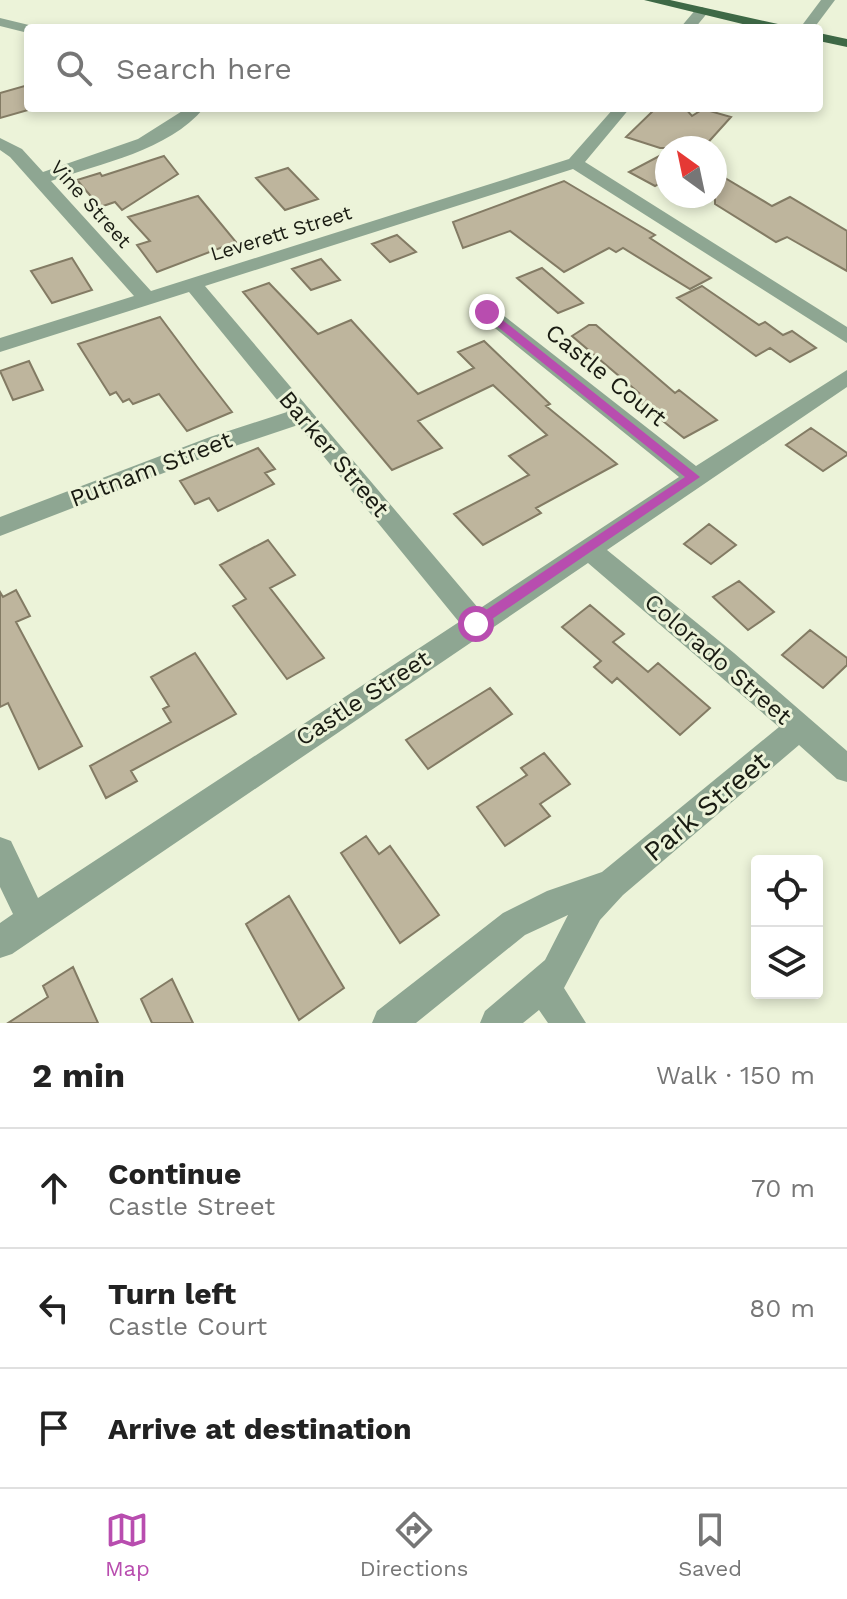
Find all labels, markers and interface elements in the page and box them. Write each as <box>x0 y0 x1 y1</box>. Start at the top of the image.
search box <box>24 24 823 112</box>
icon: search <box>52 46 96 90</box>
text: Search here <box>116 51 292 86</box>
north arrow <box>655 136 727 208</box>
street label: Vine Street <box>46 155 137 253</box>
street label: Leverett Street <box>207 200 355 266</box>
route end <box>469 294 505 330</box>
street label: Castle Court <box>540 318 672 432</box>
street label: Barker Street <box>273 385 395 523</box>
street label: Putnam Street <box>66 425 236 513</box>
street label: Colorado Street <box>639 588 797 730</box>
route start <box>458 606 494 642</box>
street label: Castle Street <box>291 644 435 752</box>
street label: Park Street <box>637 744 776 868</box>
map controls <box>751 855 823 999</box>
button: locate <box>751 855 823 927</box>
button: layers <box>751 927 823 999</box>
text: 2 min <box>32 1055 125 1095</box>
text: Walk · 150 m <box>656 1060 815 1090</box>
text: Continue <box>108 1156 241 1191</box>
icon: ahead <box>32 1166 76 1210</box>
text: 70 m <box>751 1173 815 1203</box>
text: Castle Street <box>108 1191 275 1221</box>
text: Turn left <box>108 1276 236 1311</box>
icon: left <box>32 1286 76 1330</box>
text: 80 m <box>749 1293 815 1323</box>
text: Castle Court <box>108 1311 267 1341</box>
icon: arrive <box>32 1406 76 1450</box>
text: Arrive at destination <box>108 1411 412 1446</box>
tab: Map <box>105 1508 150 1581</box>
tab: Directions <box>360 1508 468 1581</box>
tab: Saved <box>678 1508 742 1581</box>

